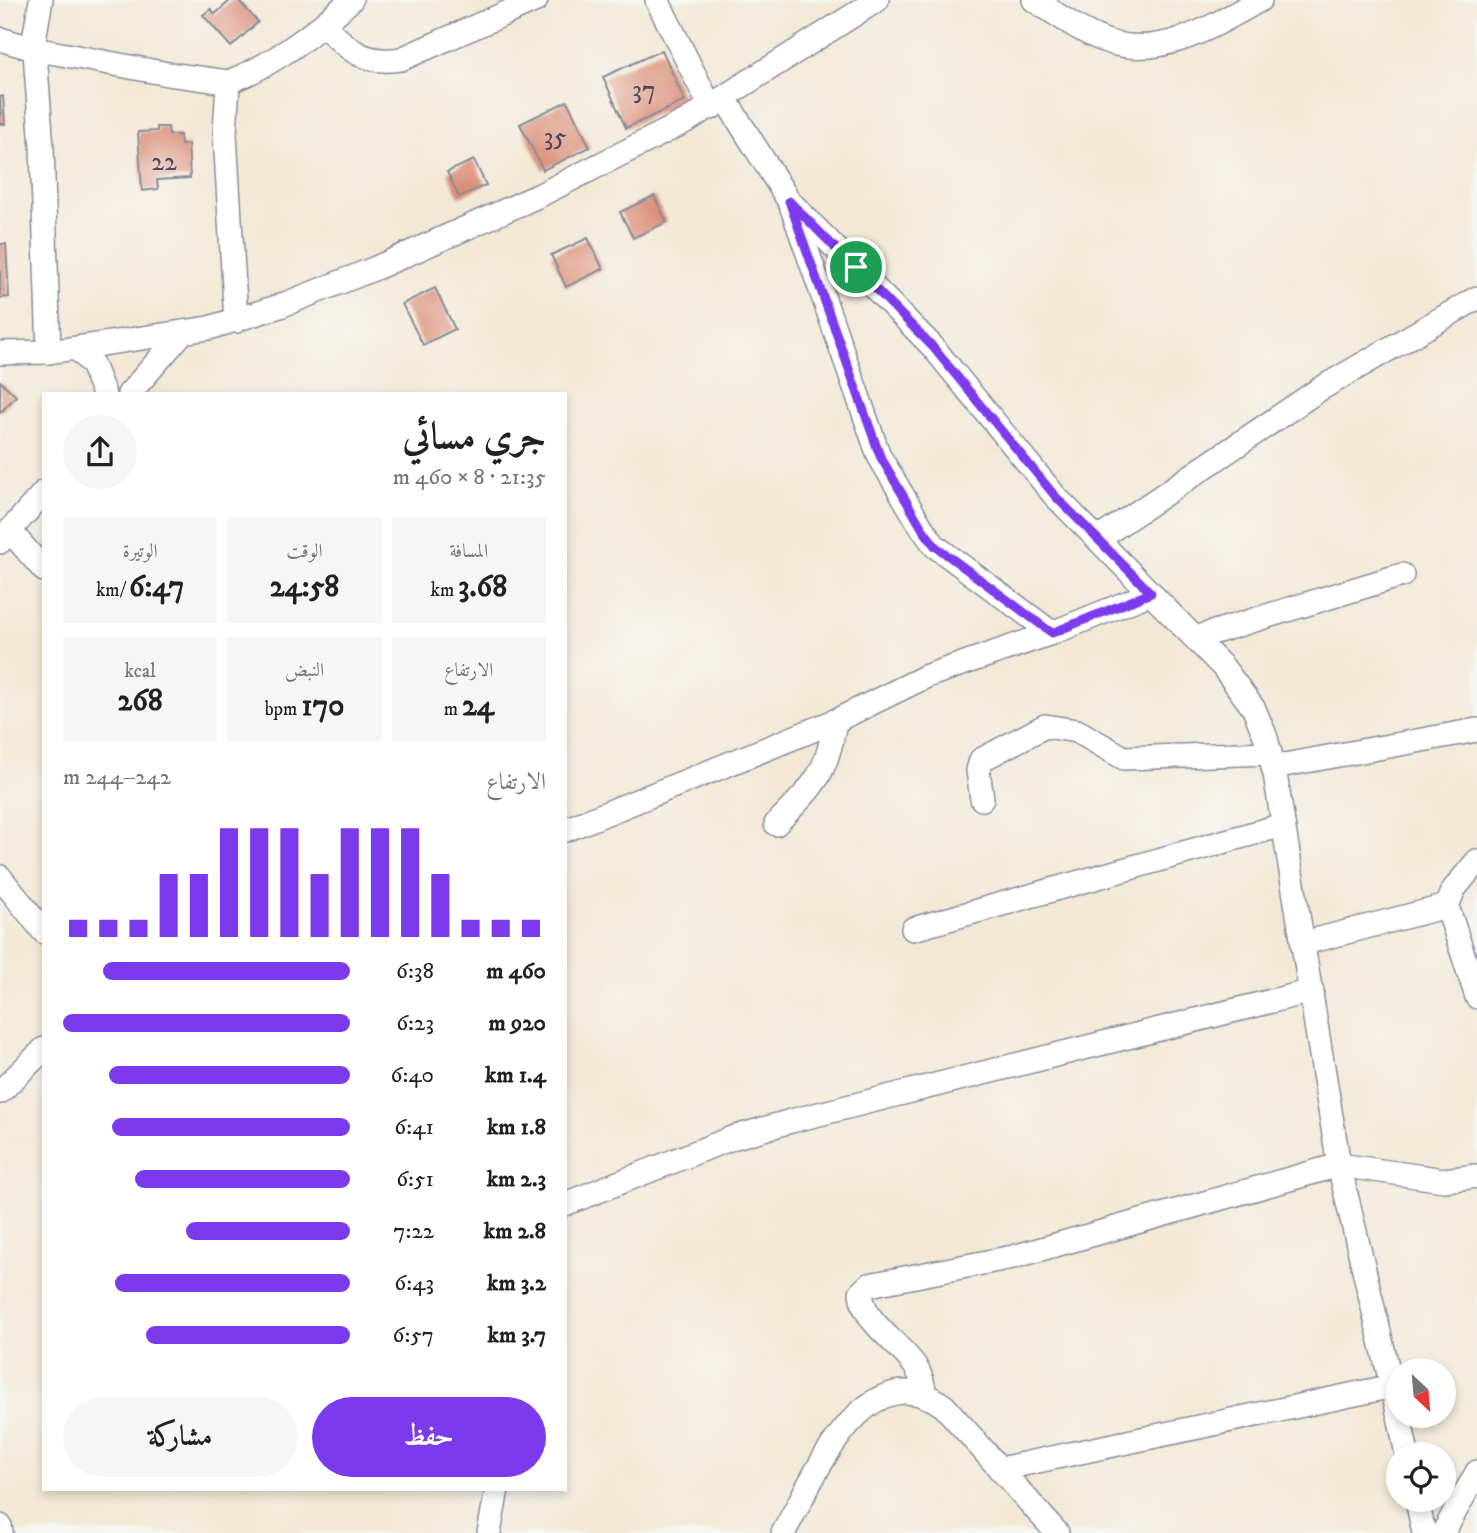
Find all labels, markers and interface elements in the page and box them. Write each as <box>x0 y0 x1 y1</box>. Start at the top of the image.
house number: 37 <box>632 74 656 107</box>
house number: 35 <box>544 121 566 154</box>
house number: 22 <box>151 146 177 179</box>
pin <box>826 237 886 297</box>
icon: arrive <box>837 248 875 286</box>
text: جري مسائي <box>402 413 546 461</box>
button: share <box>63 415 137 489</box>
text: 21:35 · 8 × 460 m <box>393 463 546 492</box>
text: الوتيرة <box>123 540 158 563</box>
text: الوقت <box>286 540 323 563</box>
text: المسافة <box>449 540 488 563</box>
text: 6:47 <box>129 569 184 606</box>
text: 24:58 <box>270 569 339 606</box>
text: 3.68 <box>458 569 507 606</box>
text: /km <box>96 579 129 602</box>
text: km <box>430 579 458 602</box>
text: النبض <box>285 659 324 682</box>
text: الارتفاع <box>444 659 493 682</box>
text: kcal <box>125 660 156 683</box>
text: 268 <box>117 683 163 720</box>
text: 170 <box>301 688 344 725</box>
text: 24 <box>462 688 494 725</box>
text: bpm <box>265 698 301 721</box>
text: m <box>444 698 462 721</box>
text: 242–244 m <box>63 763 171 792</box>
text: الارتفاع <box>486 768 546 797</box>
text: 6:38 <box>396 957 434 986</box>
text: 460 m <box>486 957 546 986</box>
text: 6:23 <box>396 1009 434 1038</box>
text: 920 m <box>489 1009 546 1038</box>
text: 6:40 <box>390 1061 434 1090</box>
text: 1.4 km <box>485 1061 546 1090</box>
text: 6:41 <box>394 1113 434 1142</box>
text: 1.8 km <box>487 1113 546 1142</box>
text: 6:51 <box>396 1165 434 1194</box>
text: 2.3 km <box>487 1165 546 1194</box>
text: 7:22 <box>393 1217 434 1246</box>
text: 2.8 km <box>484 1217 546 1246</box>
text: 6:43 <box>394 1269 434 1298</box>
text: 3.2 km <box>487 1269 546 1298</box>
text: 6:57 <box>392 1321 434 1350</box>
text: 3.7 km <box>488 1321 546 1350</box>
north arrow <box>1386 1358 1456 1428</box>
map controls <box>1386 1358 1456 1512</box>
button: مشاركة <box>63 1397 298 1477</box>
button: حفظ <box>312 1397 546 1477</box>
button: locate <box>1386 1442 1456 1512</box>

